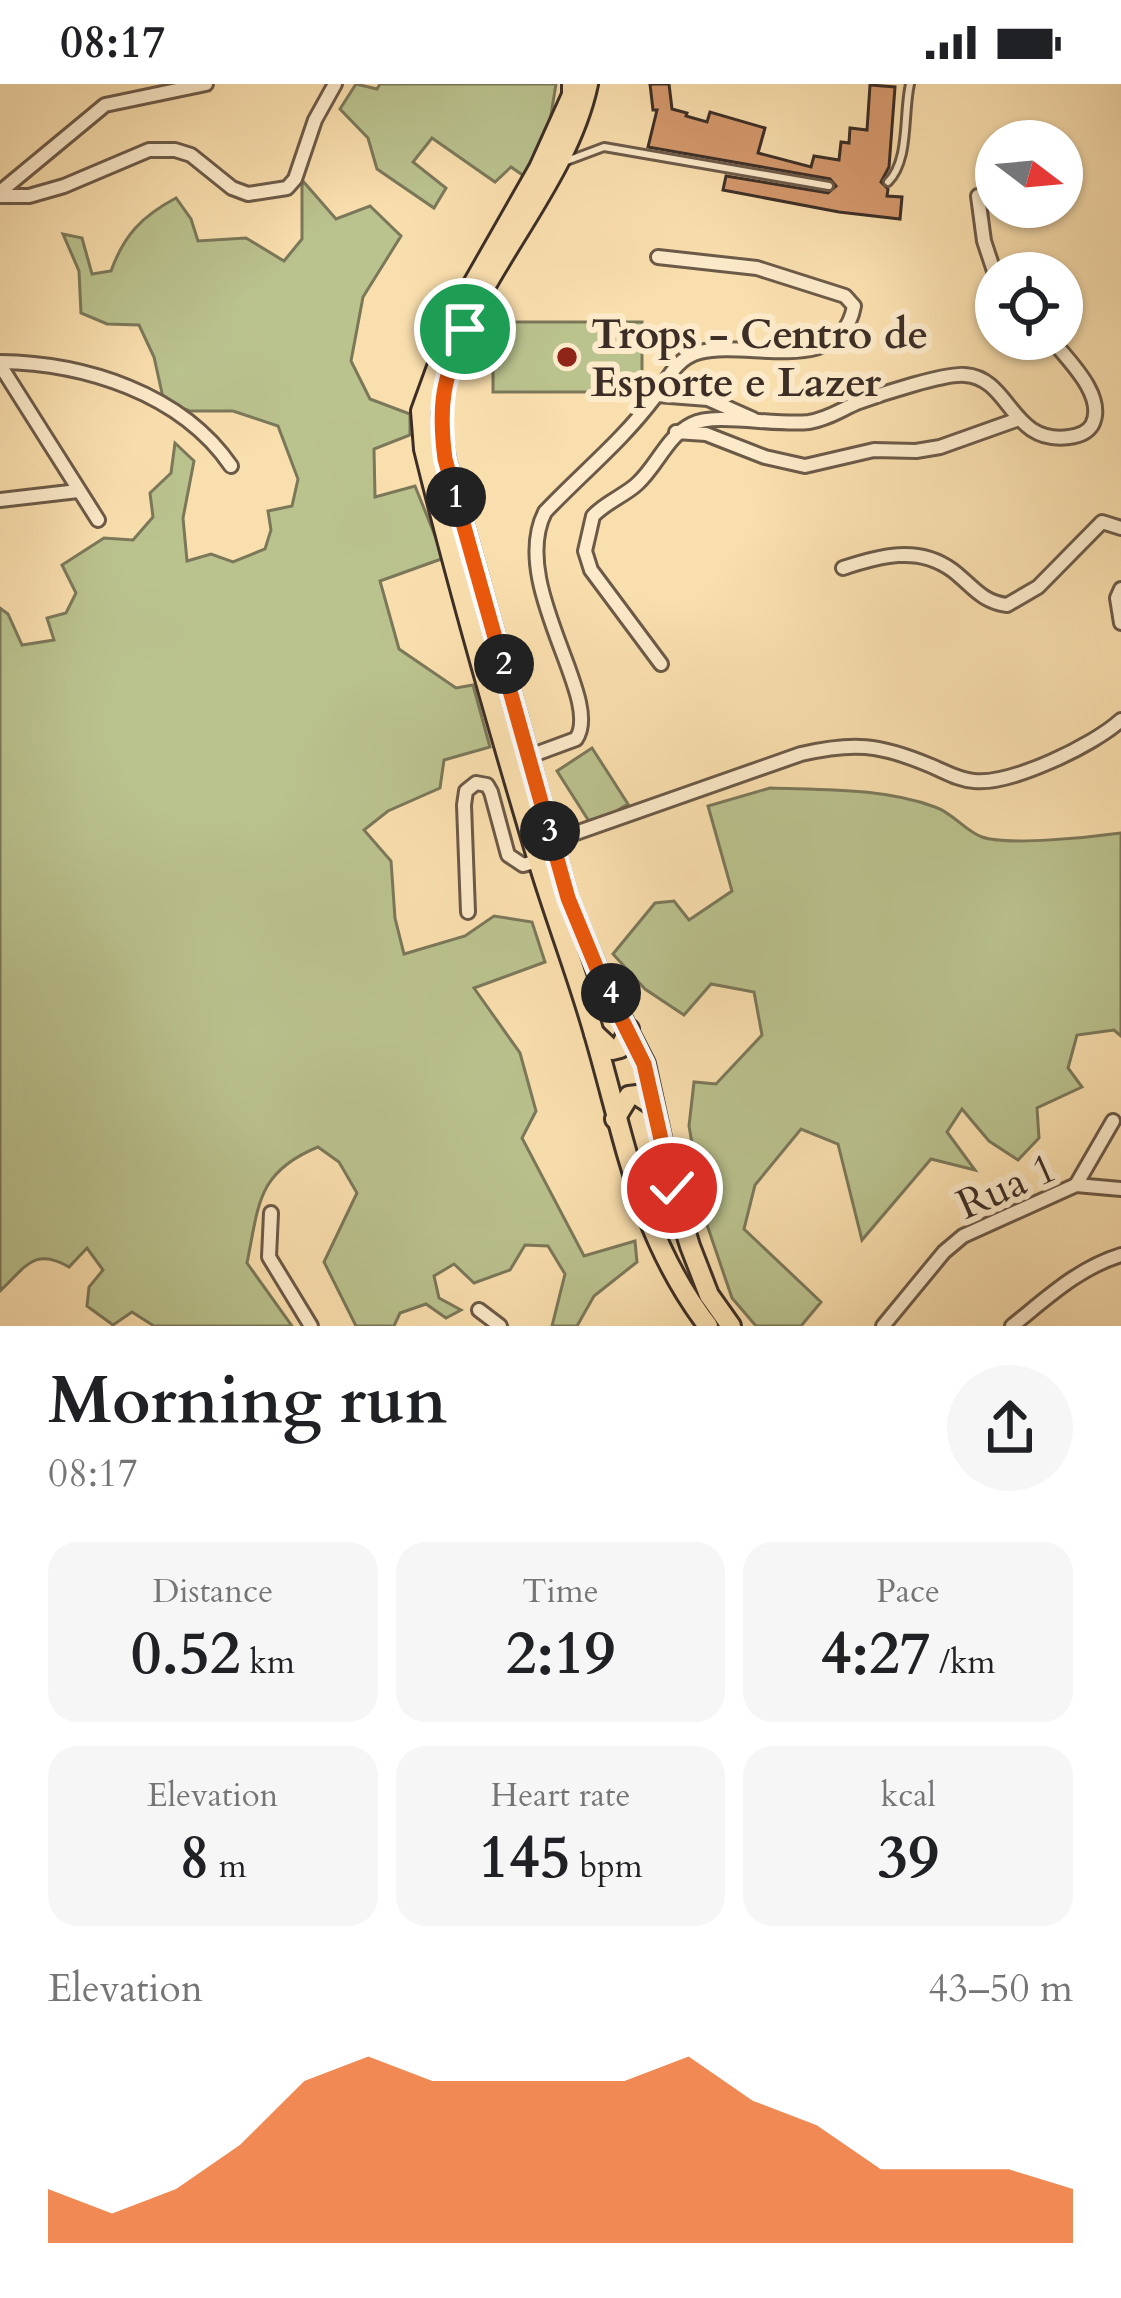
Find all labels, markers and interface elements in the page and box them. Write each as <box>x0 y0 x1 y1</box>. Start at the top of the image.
text: 08:17 <box>60 12 165 73</box>
north arrow <box>975 120 1083 228</box>
map controls <box>975 120 1083 360</box>
button: locate <box>975 252 1083 360</box>
pin <box>414 278 516 380</box>
icon: arrive <box>432 296 498 362</box>
place label: Trops - Centro de Esporte e Lazer <box>591 306 928 411</box>
marker: Trops - Centro de Esporte e Lazer <box>554 344 580 370</box>
pin: 1 <box>426 467 486 527</box>
text: 1 <box>448 474 464 519</box>
pin: 2 <box>474 634 534 694</box>
text: 2 <box>496 641 512 686</box>
pin: 3 <box>520 801 580 861</box>
text: 3 <box>542 808 558 853</box>
pin: 4 <box>581 963 641 1023</box>
text: 4 <box>603 970 619 1015</box>
pin <box>621 1137 723 1239</box>
street label: Rua 1 <box>948 1139 1065 1233</box>
icon: check <box>639 1155 705 1221</box>
text: Morning run <box>48 1357 447 1446</box>
button: share <box>947 1365 1073 1491</box>
text: 08:17 <box>48 1447 138 1500</box>
text: Distance <box>153 1569 273 1614</box>
text: Time <box>522 1569 599 1614</box>
text: Pace <box>876 1569 940 1614</box>
text: 0.52 <box>131 1614 240 1695</box>
text: 2:19 <box>506 1614 615 1695</box>
text: 4:27 <box>821 1614 930 1695</box>
text: km <box>240 1640 295 1685</box>
text: /km <box>930 1640 996 1685</box>
text: Elevation <box>147 1773 278 1818</box>
text: Heart rate <box>491 1773 630 1818</box>
text: kcal <box>880 1773 936 1818</box>
text: 8 <box>179 1818 210 1899</box>
text: 145 <box>478 1818 571 1899</box>
text: 39 <box>877 1818 939 1899</box>
text: m <box>210 1844 247 1889</box>
text: bpm <box>571 1844 643 1889</box>
text: Elevation <box>48 1962 203 2015</box>
text: 43–50 m <box>928 1962 1073 2015</box>

